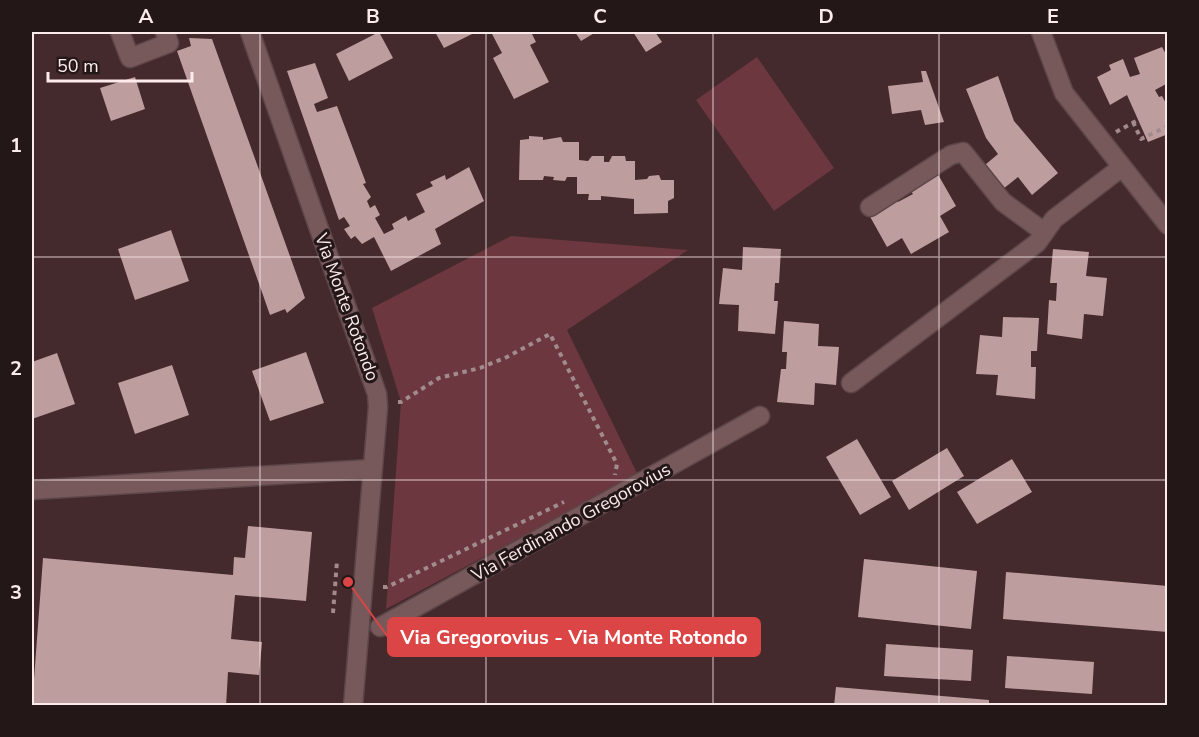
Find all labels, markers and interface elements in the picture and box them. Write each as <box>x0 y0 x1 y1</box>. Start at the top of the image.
text: A <box>139 3 154 30</box>
text: B <box>366 3 380 30</box>
text: C <box>593 3 607 30</box>
text: D <box>818 3 834 30</box>
text: E <box>1047 3 1059 30</box>
scale bar <box>48 45 192 83</box>
text: 50 m <box>57 54 99 78</box>
text: 1 <box>10 132 22 159</box>
street label: Via Monte Rotondo <box>309 229 385 384</box>
text: 2 <box>10 355 22 382</box>
street label: Via Ferdinando Gregorovius <box>466 457 675 587</box>
text: 3 <box>10 579 22 606</box>
callout: Via Gregorovius - Via Monte Rotondo <box>388 618 760 656</box>
text: Via Gregorovius - Via Monte Rotondo <box>399 624 748 651</box>

